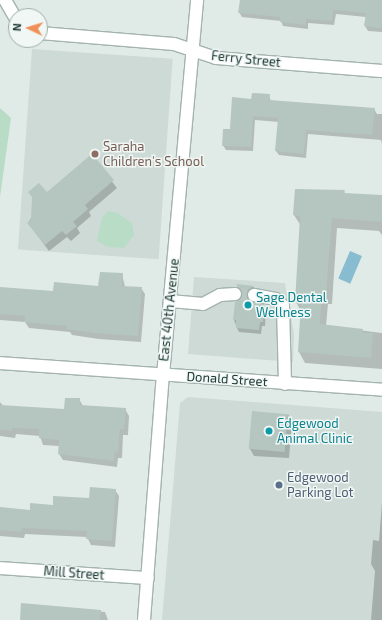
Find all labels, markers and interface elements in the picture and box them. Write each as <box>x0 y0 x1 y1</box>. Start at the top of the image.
north arrow <box>8 8 48 48</box>
text: N <box>10 23 23 32</box>
street label: Ferry Street <box>210 48 282 70</box>
place label: Saraha Children's School <box>103 139 204 170</box>
marker: Saraha Children's School <box>90 149 100 159</box>
street label: East 40th Avenue <box>156 258 182 362</box>
place label: Sage Dental Wellness <box>256 290 327 321</box>
marker: Sage Dental Wellness <box>243 300 253 310</box>
street label: Donald Street <box>186 368 268 390</box>
place label: Edgewood Animal Clinic <box>277 416 353 447</box>
marker: Edgewood Animal Clinic <box>264 426 274 436</box>
place label: Edgewood Parking Lot <box>287 470 353 501</box>
marker: Edgewood Parking Lot <box>274 480 284 490</box>
street label: Mill Street <box>43 563 105 583</box>

